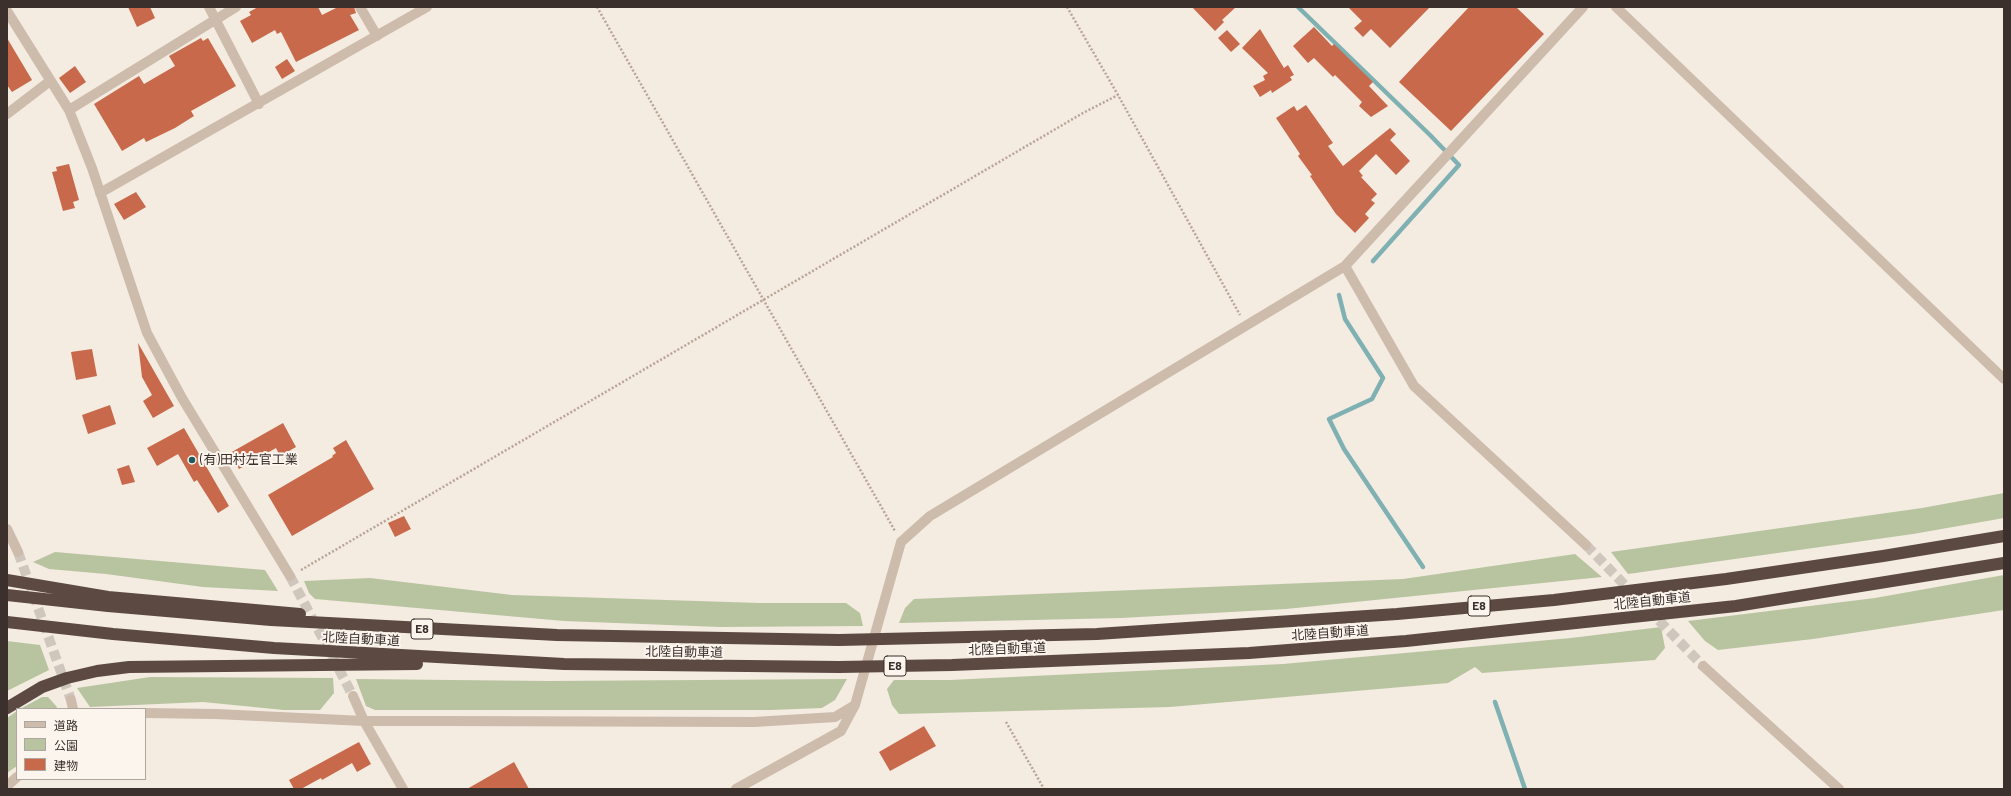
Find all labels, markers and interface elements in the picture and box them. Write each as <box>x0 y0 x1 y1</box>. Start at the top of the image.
place label: (有)田村左官工業 <box>200 452 298 468</box>
marker: (有)田村左官工業 <box>187 455 197 465</box>
street label: 北陸自動車道 <box>1612 589 1692 613</box>
road number: E8 <box>1468 596 1490 616</box>
road number: E8 <box>411 619 433 639</box>
street label: 北陸自動車道 <box>1291 622 1369 644</box>
street label: 北陸自動車道 <box>322 629 400 649</box>
street label: 北陸自動車道 <box>968 640 1046 658</box>
street label: 北陸自動車道 <box>645 644 723 660</box>
road number: E8 <box>884 656 906 676</box>
legend <box>16 708 146 780</box>
text: 道路 <box>54 718 78 732</box>
text: 公園 <box>54 738 78 752</box>
text: 建物 <box>54 758 78 772</box>

